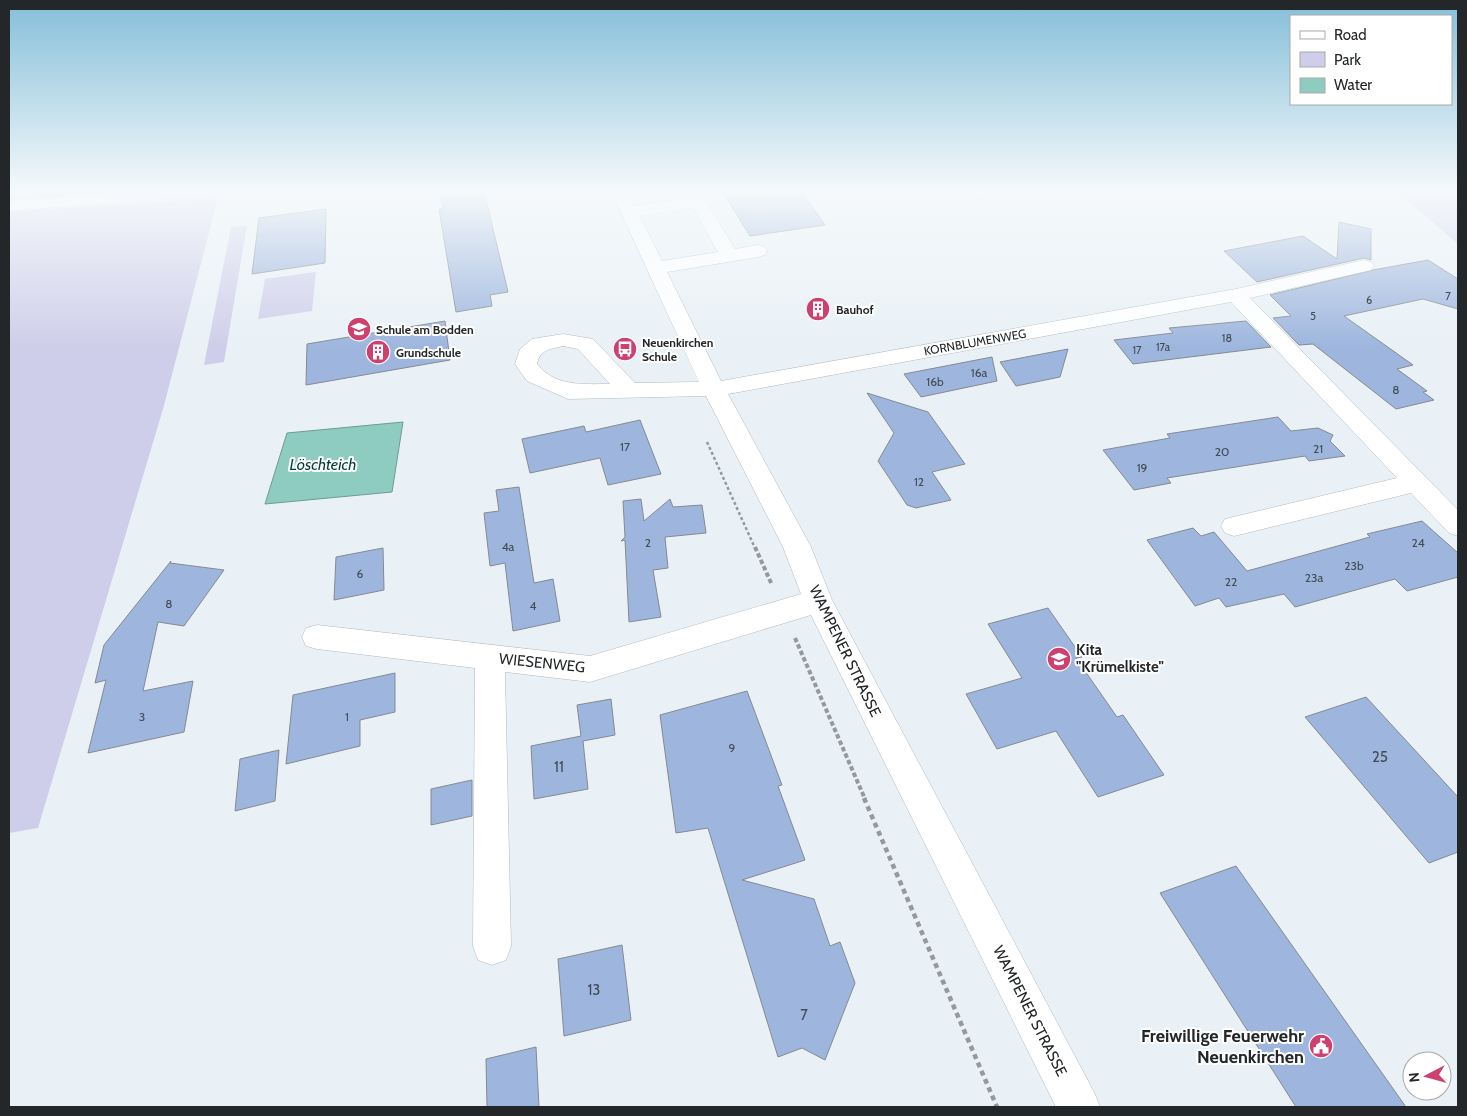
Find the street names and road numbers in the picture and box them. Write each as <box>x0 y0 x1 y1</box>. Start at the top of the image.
street label: KORNBLUMENWEG <box>923 326 1027 358</box>
street label: WAMPENER STRASSE <box>805 582 885 720</box>
street label: WIESENWEG <box>498 650 586 676</box>
street label: WAMPENER STRASSE <box>989 943 1071 1079</box>

